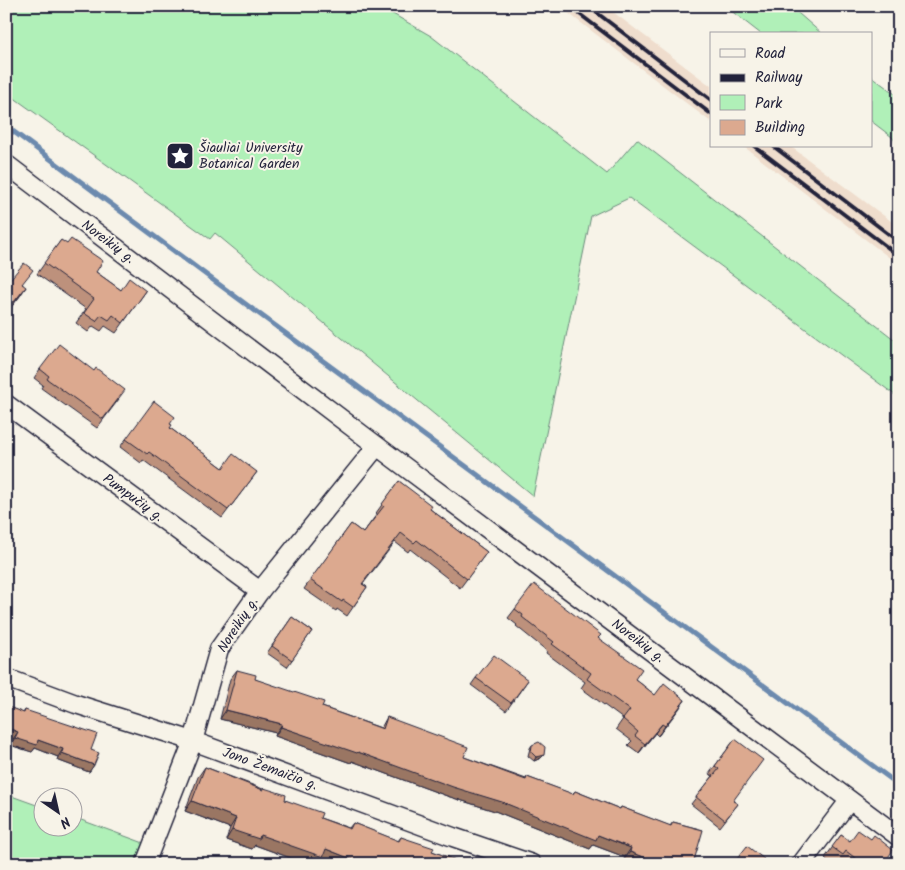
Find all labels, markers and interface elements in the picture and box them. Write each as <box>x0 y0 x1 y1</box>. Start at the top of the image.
legend <box>710 32 872 148</box>
text: Road <box>755 42 786 66</box>
text: Railway <box>755 66 803 90</box>
text: Park <box>755 92 783 116</box>
text: Building <box>755 116 805 140</box>
place label: Šiauliai University Botanical Garden <box>199 137 303 175</box>
place icon: Šiauliai University Botanical Garden <box>165 141 195 171</box>
street label: Noreikių g. <box>77 214 139 270</box>
street label: Pumpučių g. <box>98 468 168 528</box>
street label: Noreikių g. <box>212 593 264 657</box>
street label: Noreikių g. <box>607 613 669 669</box>
street label: Jono Žemaičio g. <box>219 742 321 796</box>
north arrow <box>32 788 82 838</box>
text: N <box>55 810 75 834</box>

